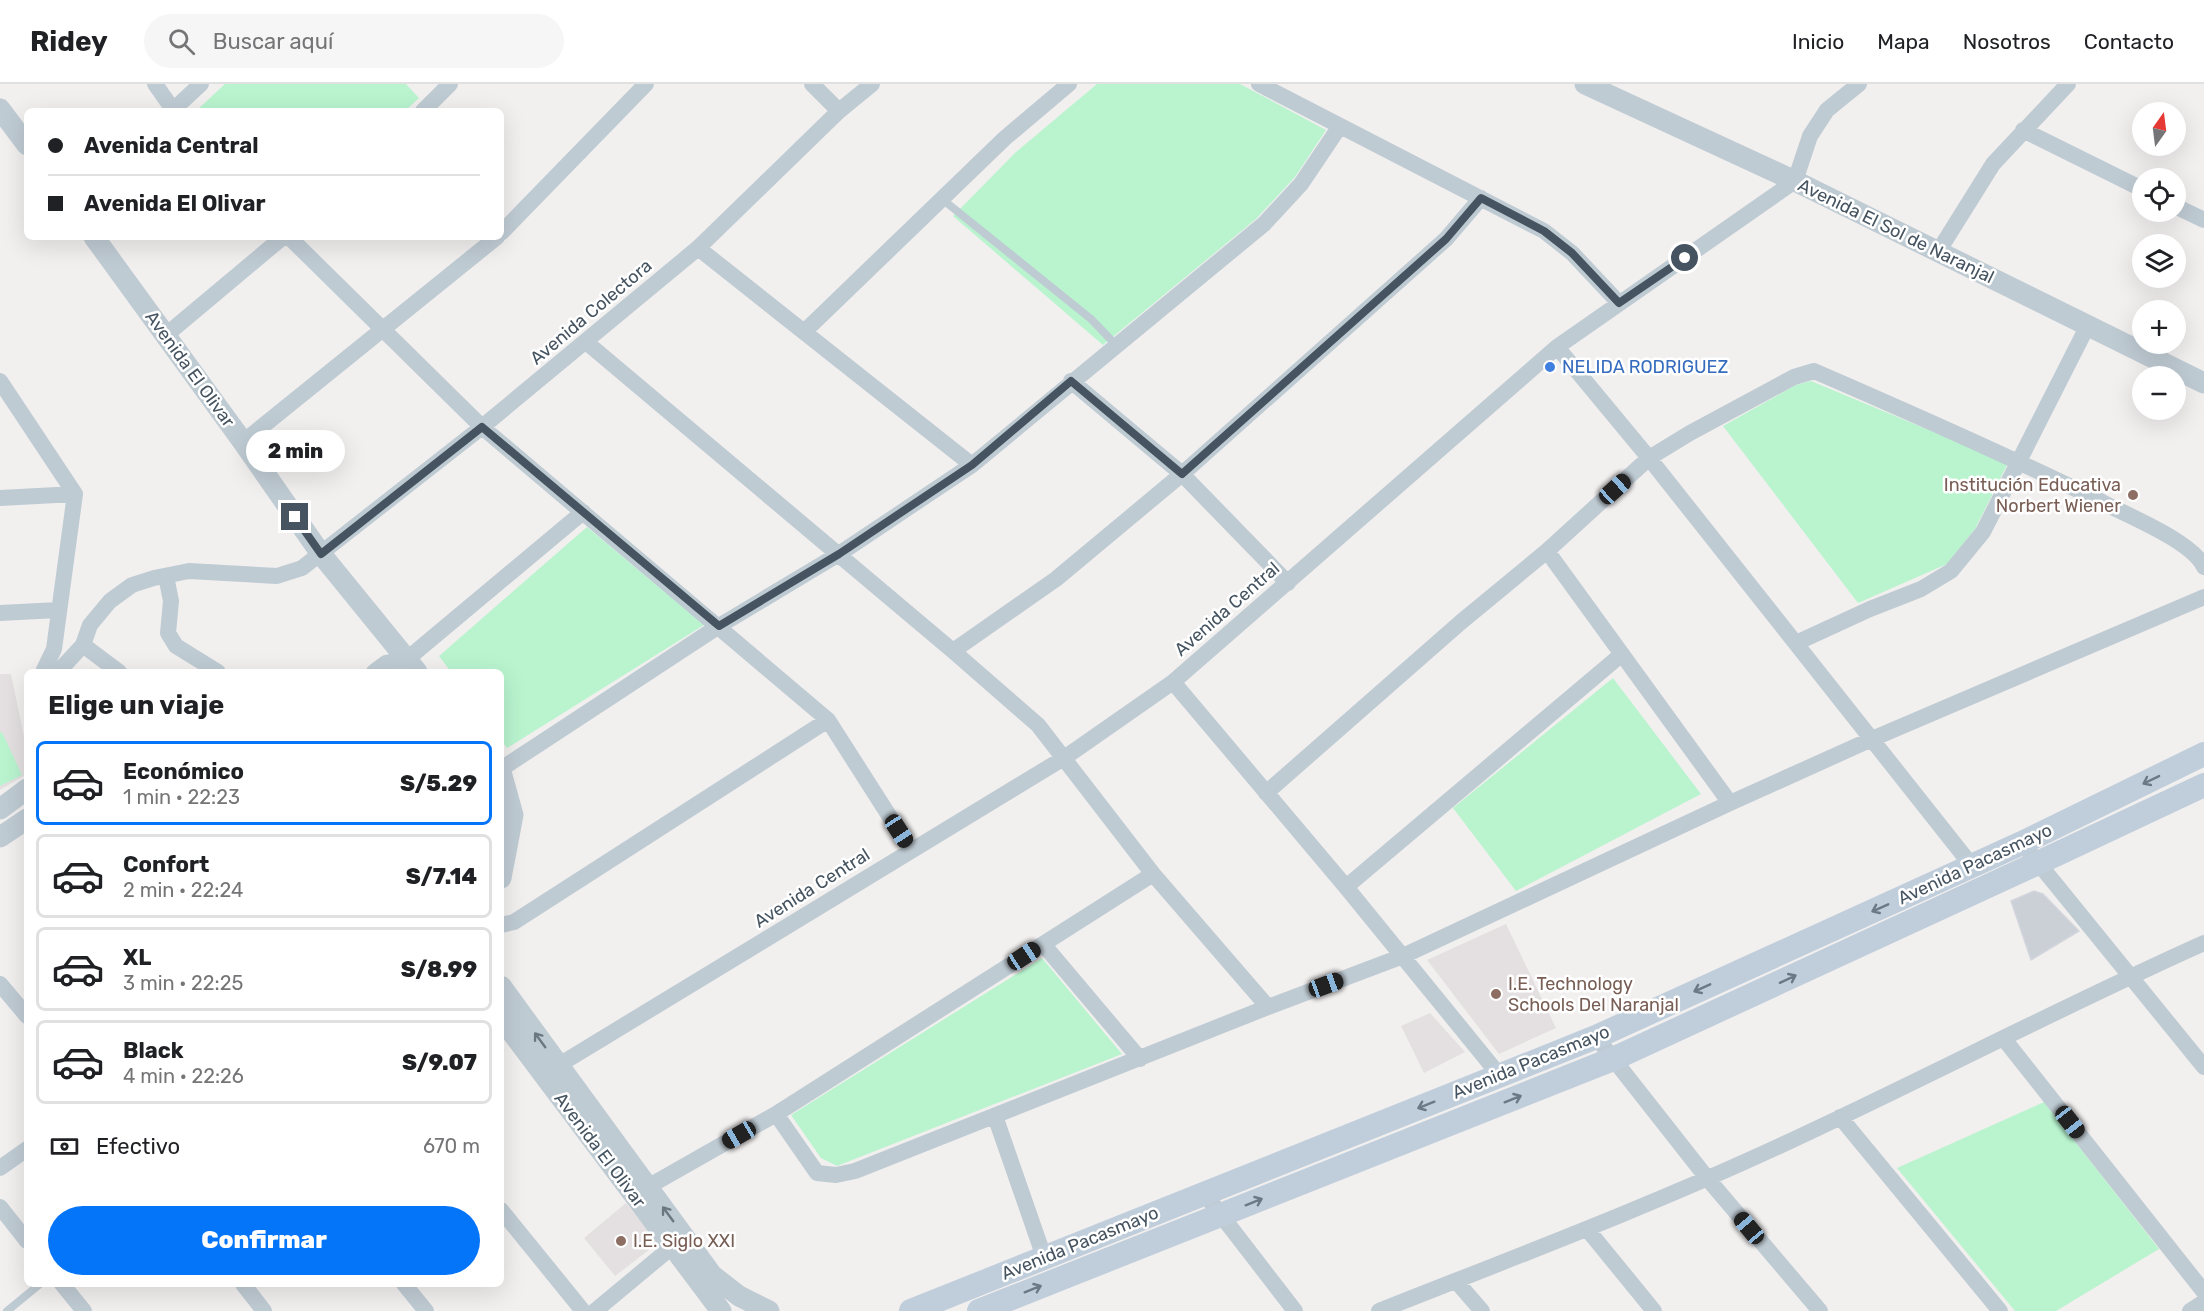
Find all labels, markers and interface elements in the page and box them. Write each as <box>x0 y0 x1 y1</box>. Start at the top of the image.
search box <box>144 14 564 68</box>
text: Ridey <box>30 25 108 58</box>
icon: search <box>165 25 198 58</box>
text: Buscar aquí <box>213 28 333 55</box>
text: Inicio <box>1792 29 1844 54</box>
text: Mapa <box>1877 29 1930 54</box>
text: Nosotros <box>1963 29 2051 54</box>
text: Contacto <box>2084 29 2174 54</box>
north arrow <box>2132 102 2186 156</box>
map controls <box>2132 102 2186 420</box>
text: Avenida Central <box>84 132 259 159</box>
button: locate <box>2132 168 2186 222</box>
street label: Avenida El Sol de Naranjal <box>1794 174 1998 288</box>
text: Avenida El Olivar <box>84 190 265 217</box>
button: layers <box>2132 234 2186 288</box>
route start <box>1671 244 1698 271</box>
street label: Avenida Colectora <box>526 255 656 369</box>
button: + <box>2132 300 2186 354</box>
street label: Avenida El Olivar <box>140 306 240 432</box>
place label: NELIDA RODRIGUEZ <box>1562 356 1728 378</box>
marker: NELIDA RODRIGUEZ <box>1543 360 1557 374</box>
button: − <box>2132 366 2186 420</box>
callout: 2 min <box>246 430 344 472</box>
text: 2 min <box>268 439 323 463</box>
car <box>1596 470 1634 508</box>
place label: Institución Educativa Norbert Wiener <box>1944 474 2121 517</box>
marker: Institución Educativa Norbert Wiener <box>2126 488 2140 502</box>
route end <box>281 503 308 530</box>
street label: Avenida Central <box>1170 557 1284 661</box>
text: Elige un viaje <box>48 689 224 721</box>
icon: car <box>51 756 105 810</box>
text: Económico <box>123 758 244 785</box>
text: S/5.29 <box>400 770 477 797</box>
one-way arrow <box>2143 775 2161 786</box>
text: 1 min · 22:23 <box>123 785 240 809</box>
car <box>882 811 916 851</box>
street label: Avenida Pacasmayo <box>1894 819 2056 909</box>
street label: Avenida Central <box>750 844 874 932</box>
icon: car <box>51 849 105 903</box>
text: Confort <box>123 851 209 878</box>
text: S/7.14 <box>406 863 477 890</box>
text: 2 min · 22:24 <box>123 878 243 902</box>
one-way arrow <box>1871 903 1890 914</box>
car <box>1004 939 1044 973</box>
icon: car <box>51 942 105 996</box>
text: XL <box>123 944 151 971</box>
text: S/8.99 <box>401 956 477 983</box>
car <box>1306 970 1346 1000</box>
text: 3 min · 22:25 <box>123 971 243 995</box>
one-way arrow <box>1778 972 1796 984</box>
place label: I.E. Technology Schools Del Naranjal <box>1508 973 1679 1016</box>
one-way arrow <box>1694 983 1712 995</box>
marker: I.E. Technology Schools Del Naranjal <box>1489 987 1503 1001</box>
street label: Avenida Pacasmayo <box>1449 1020 1613 1104</box>
one-way arrow <box>534 1033 547 1049</box>
icon: car <box>51 1035 105 1089</box>
text: Black <box>123 1037 184 1064</box>
text: S/9.07 <box>402 1049 477 1076</box>
text: 4 min · 22:26 <box>123 1064 244 1088</box>
street label: Avenida El Olivar <box>550 1088 651 1212</box>
one-way arrow <box>1503 1093 1522 1104</box>
one-way arrow <box>1417 1100 1436 1111</box>
car <box>2052 1102 2088 1142</box>
car <box>719 1118 759 1152</box>
icon: cash <box>48 1130 81 1163</box>
text: Efectivo <box>96 1133 180 1160</box>
text: 670 m <box>423 1134 480 1158</box>
one-way arrow <box>1244 1196 1262 1207</box>
street label: Avenida Pacasmayo <box>998 1201 1162 1285</box>
button: Confirmar <box>48 1206 480 1275</box>
one-way arrow <box>662 1207 674 1223</box>
car <box>1731 1208 1767 1248</box>
place label: I.E. Siglo XXI <box>633 1230 735 1252</box>
marker: I.E. Siglo XXI <box>614 1234 628 1248</box>
one-way arrow <box>1024 1283 1042 1294</box>

